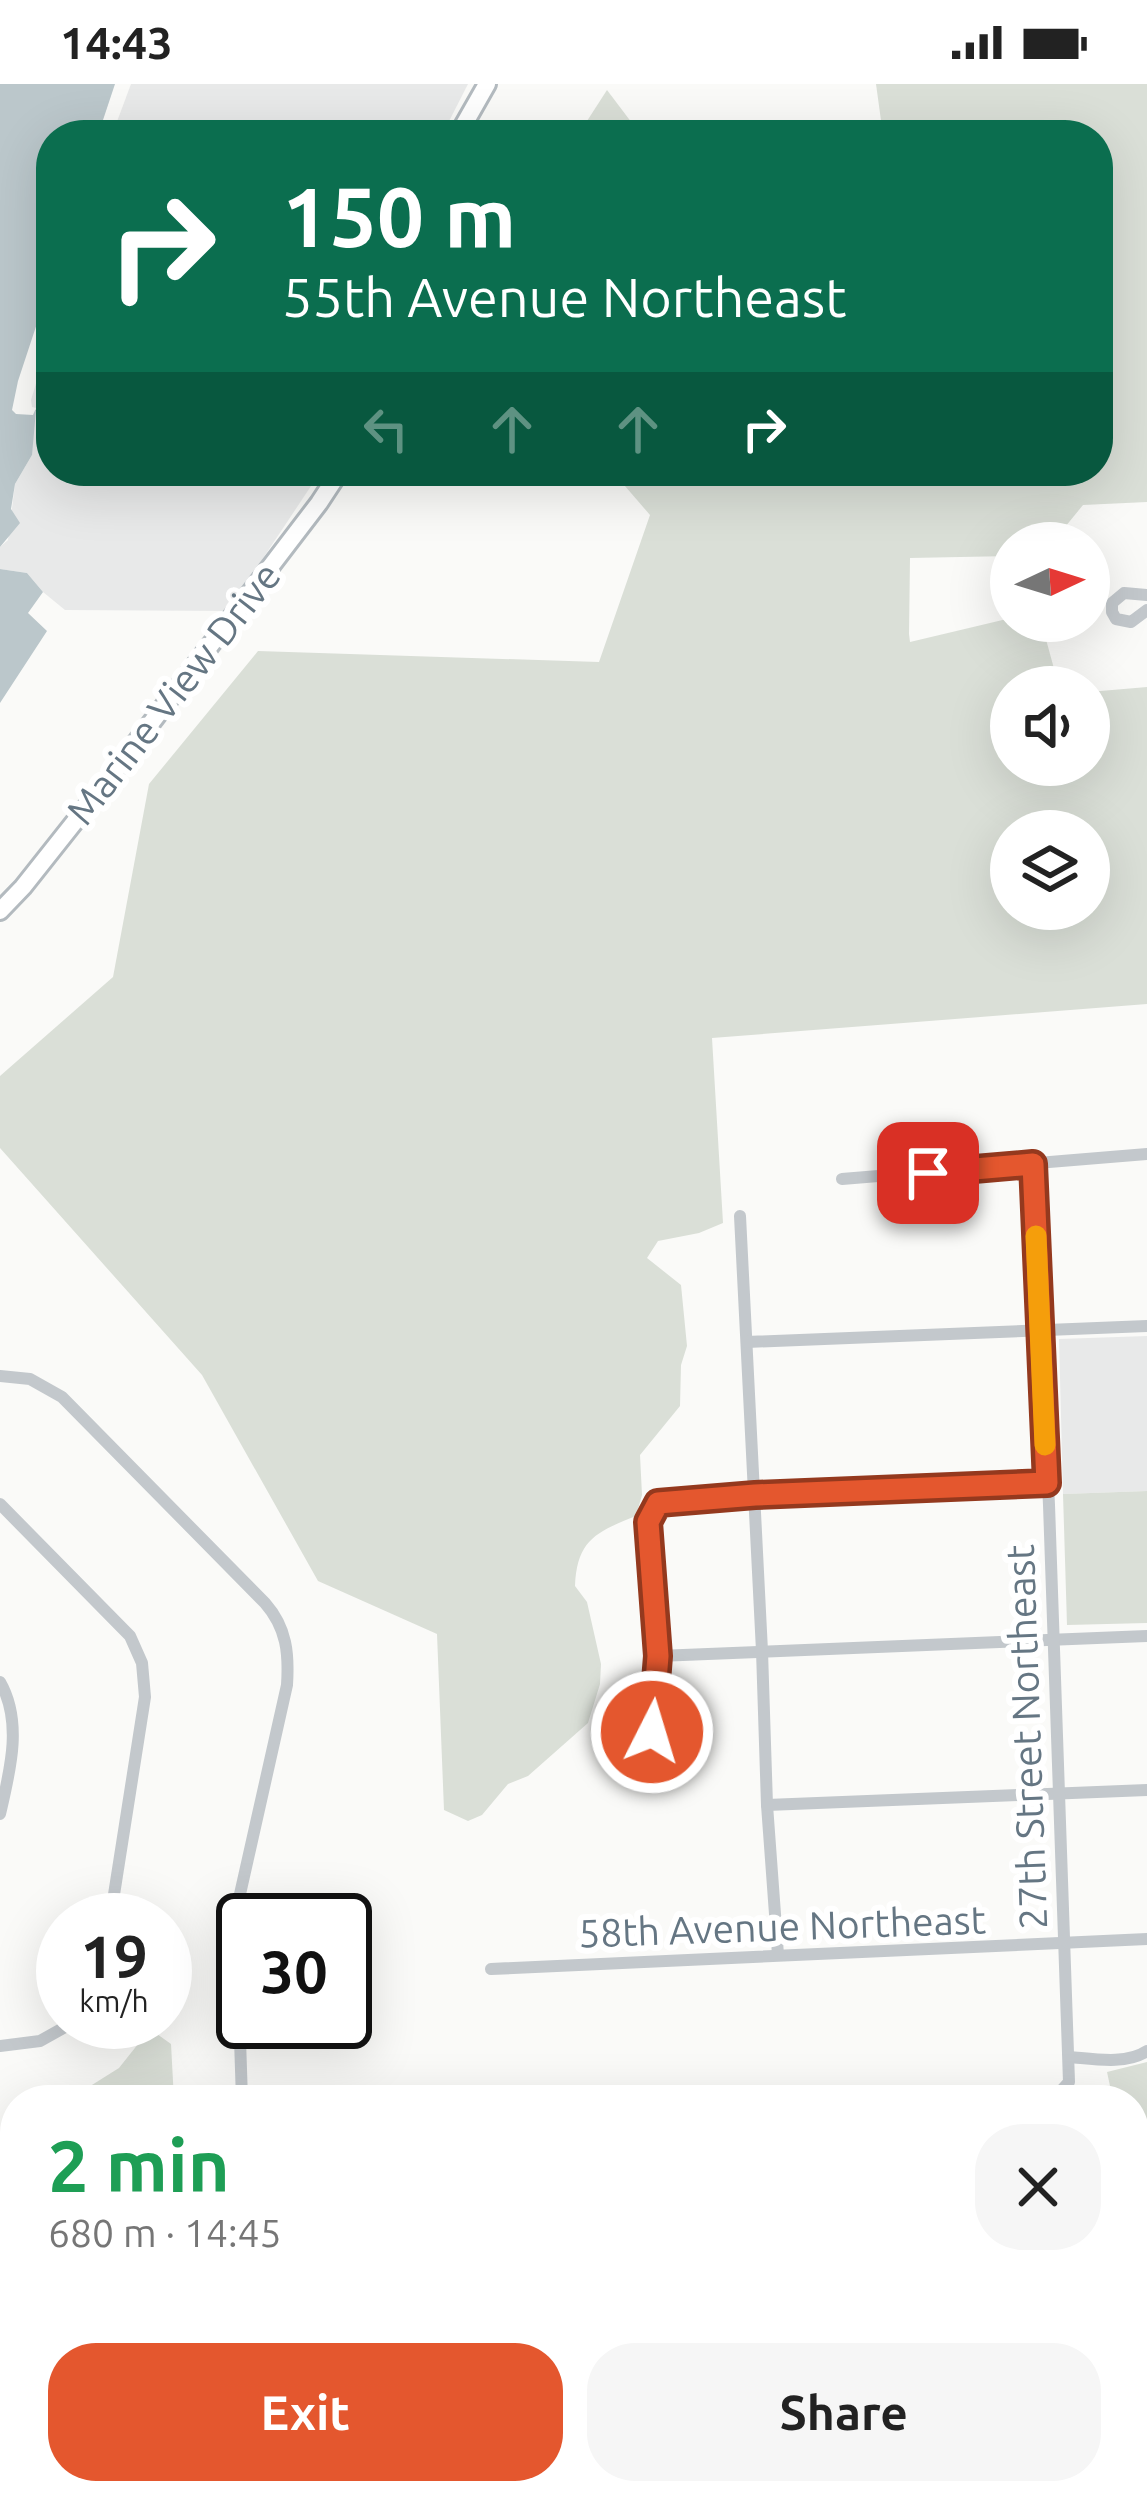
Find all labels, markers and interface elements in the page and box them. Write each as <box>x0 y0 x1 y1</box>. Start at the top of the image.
text: 14:43 <box>60 17 173 68</box>
icon: right <box>84 168 240 324</box>
text: 150 m <box>282 169 516 263</box>
text: 55th Avenue Northeast <box>282 267 847 327</box>
icon: left <box>353 396 419 462</box>
icon: ahead <box>479 396 545 462</box>
icon: ahead <box>605 396 671 462</box>
icon: right <box>731 396 797 462</box>
north arrow <box>990 522 1110 642</box>
map controls <box>990 522 1110 930</box>
street label: Marine View Drive <box>58 554 288 832</box>
button: sound <box>990 666 1110 786</box>
button: layers <box>990 810 1110 930</box>
pin <box>877 1122 979 1224</box>
icon: arrive <box>895 1140 961 1206</box>
street label: 27th Street Northeast <box>998 1544 1054 1930</box>
position arrow <box>589 1669 715 1795</box>
speed limit sign: 30 <box>216 1893 372 2049</box>
street label: 58th Avenue Northeast <box>578 1897 986 1955</box>
text: 19 <box>80 1922 148 1989</box>
text: km/h <box>79 1984 149 2018</box>
button: close <box>975 2124 1101 2250</box>
text: 2 min <box>48 2125 230 2206</box>
text: 680 m · 14:45 <box>48 2211 282 2254</box>
button: Exit <box>48 2343 563 2481</box>
button: Share <box>587 2343 1101 2481</box>

